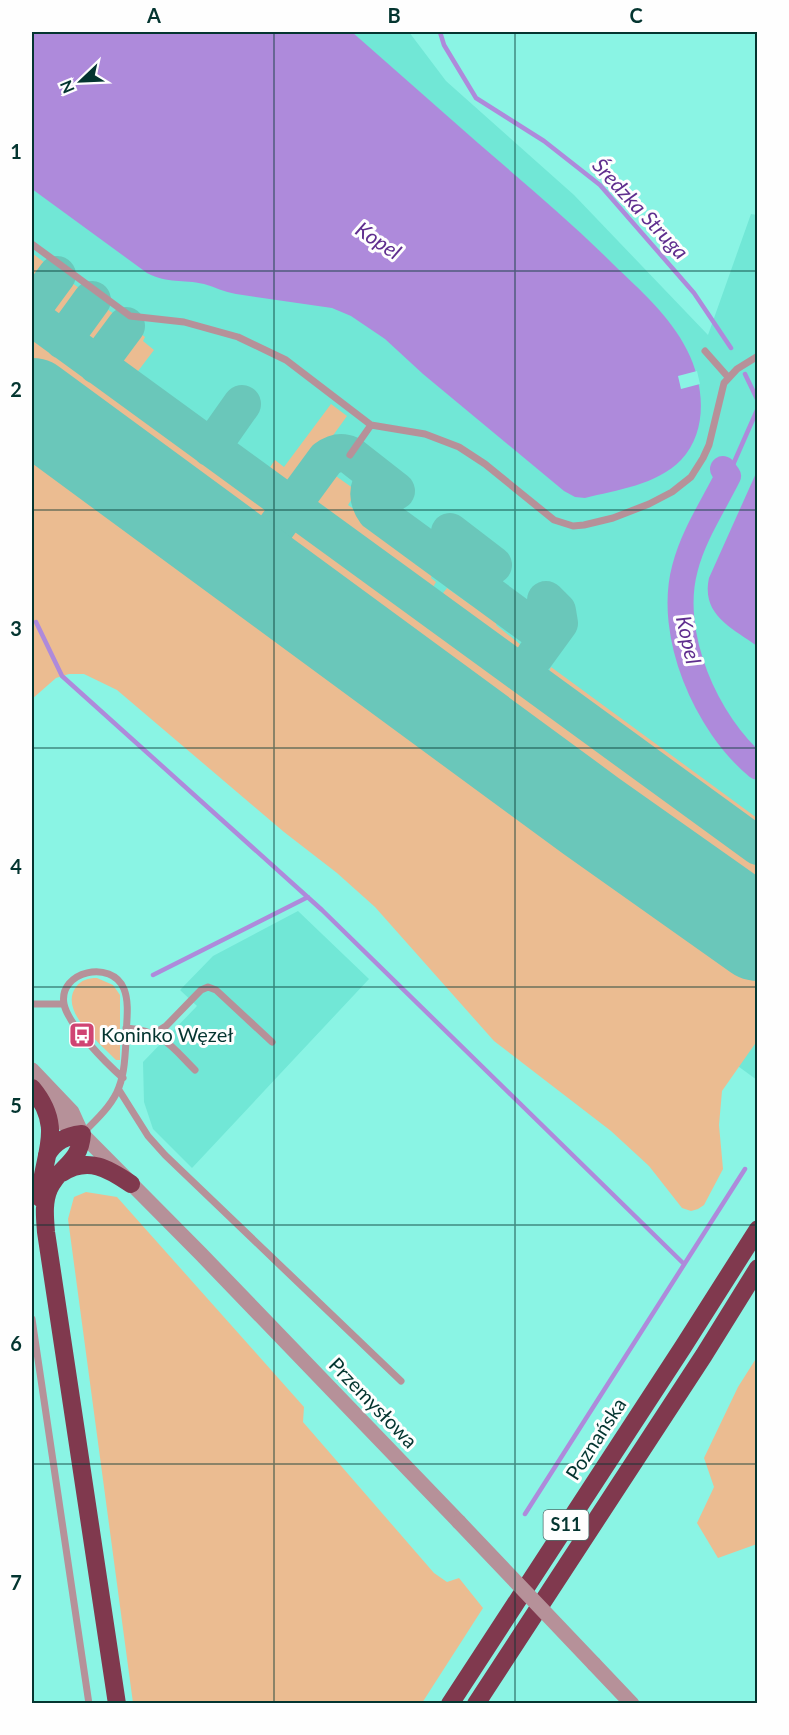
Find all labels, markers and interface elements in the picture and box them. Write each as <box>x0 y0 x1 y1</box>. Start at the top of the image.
text: A <box>146 3 161 27</box>
text: B <box>387 3 401 27</box>
text: C <box>629 3 643 27</box>
north arrow <box>51 51 111 111</box>
text: N <box>56 78 78 96</box>
text: 1 <box>10 139 22 163</box>
water label: Średzka Struga <box>588 152 694 264</box>
water label: Kopel <box>352 216 406 264</box>
text: 2 <box>10 377 22 401</box>
water label: Kopel <box>672 613 707 667</box>
text: 3 <box>10 616 22 640</box>
text: 4 <box>10 854 22 878</box>
bus stop icon: Koninko Węzeł <box>67 1020 97 1050</box>
place label: Koninko Węzeł <box>101 1022 233 1046</box>
text: 5 <box>10 1093 22 1117</box>
text: 6 <box>10 1331 22 1355</box>
street label: Przemysłowa <box>325 1352 423 1453</box>
street label: Poznańska <box>560 1393 630 1484</box>
road number: S11 <box>544 1510 588 1540</box>
text: 7 <box>10 1570 22 1594</box>

